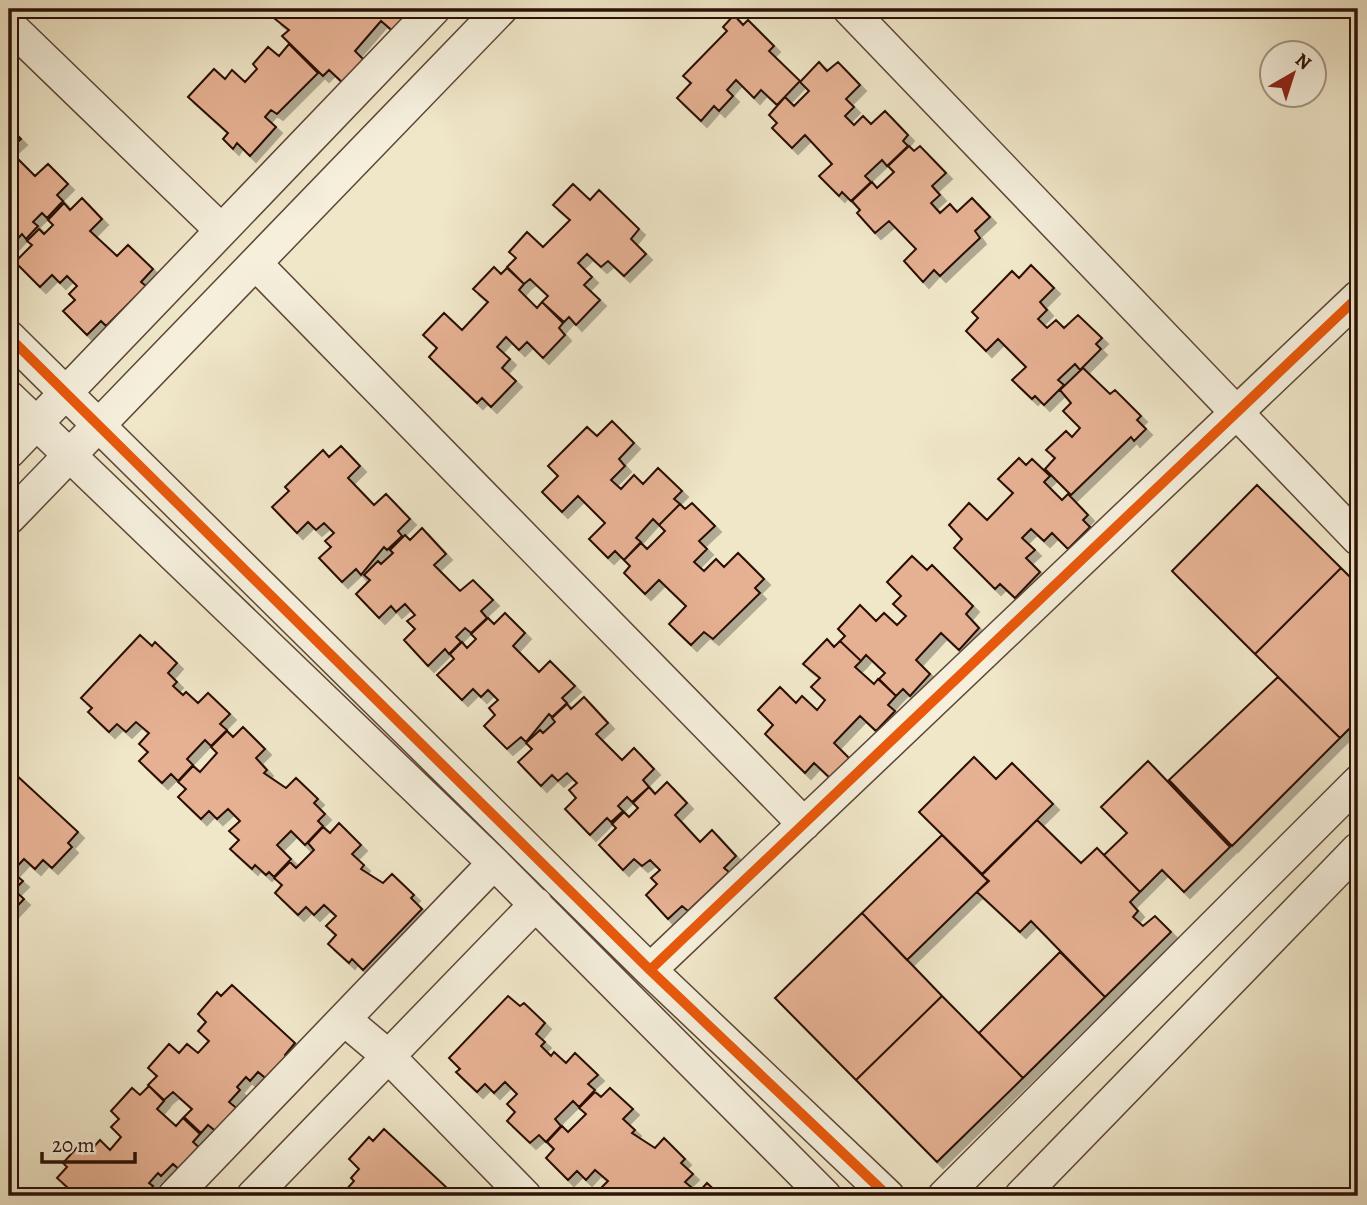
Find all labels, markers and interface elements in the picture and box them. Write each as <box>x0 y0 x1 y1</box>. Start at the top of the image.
north arrow <box>1258 38 1328 108</box>
text: N <box>1290 47 1317 76</box>
scale bar <box>42 1121 135 1165</box>
text: 20 m <box>52 1131 95 1159</box>

